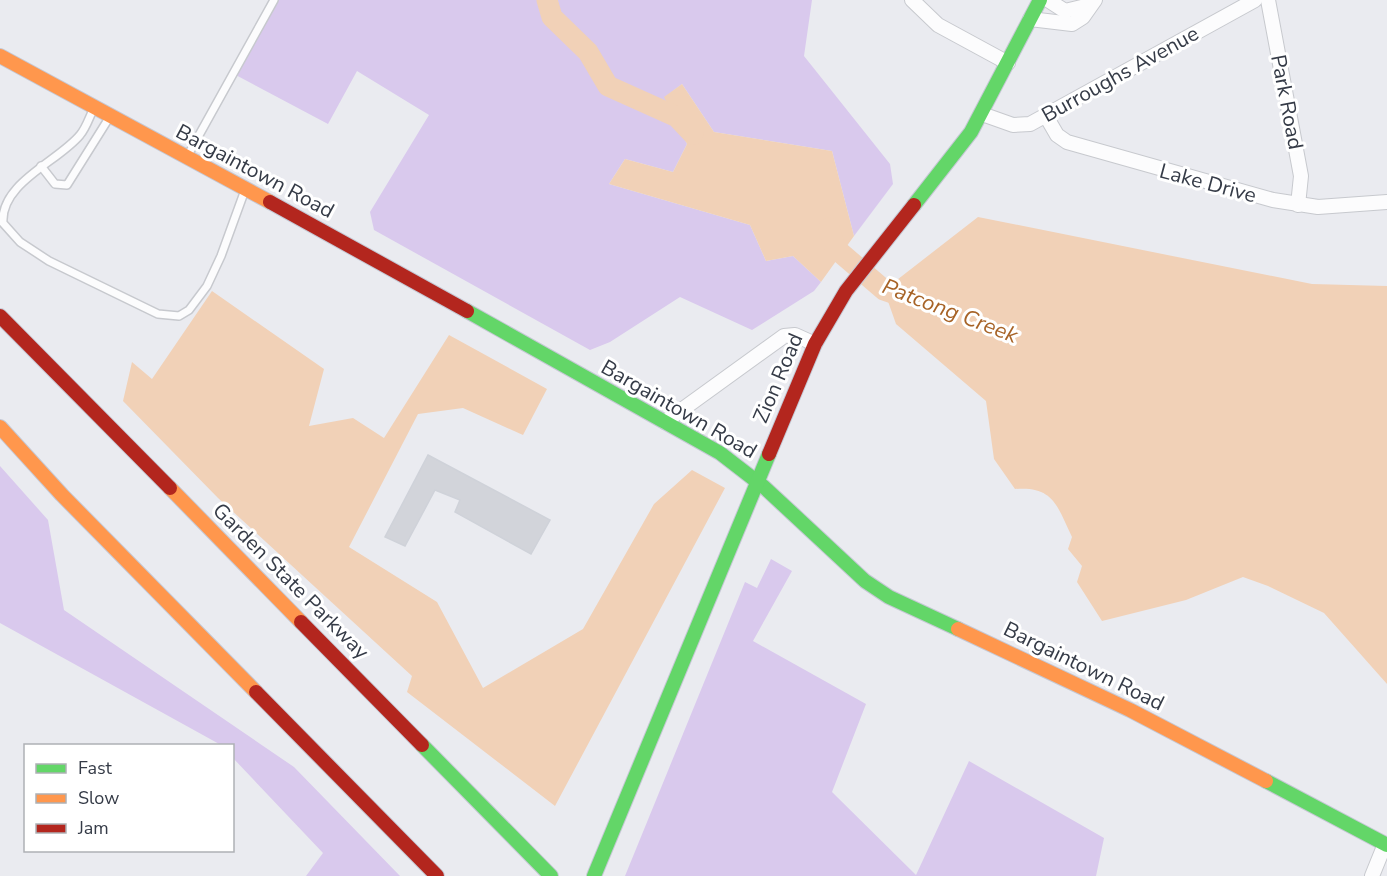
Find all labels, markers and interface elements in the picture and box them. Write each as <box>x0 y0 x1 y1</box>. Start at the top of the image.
street label: Burroughs Avenue <box>1036 19 1204 129</box>
street label: Park Road <box>1264 52 1310 152</box>
street label: Bargaintown Road <box>171 117 339 225</box>
street label: Lake Drive <box>1156 157 1260 209</box>
water label: Patcong Creek <box>878 271 1023 351</box>
street label: Zion Road <box>747 329 809 427</box>
street label: Bargaintown Road <box>596 353 762 465</box>
street label: Garden State Parkway <box>207 497 375 665</box>
street label: Bargaintown Road <box>999 615 1169 717</box>
legend <box>24 744 234 852</box>
text: Fast <box>78 756 113 780</box>
text: Slow <box>78 786 119 810</box>
text: Jam <box>77 816 109 840</box>

